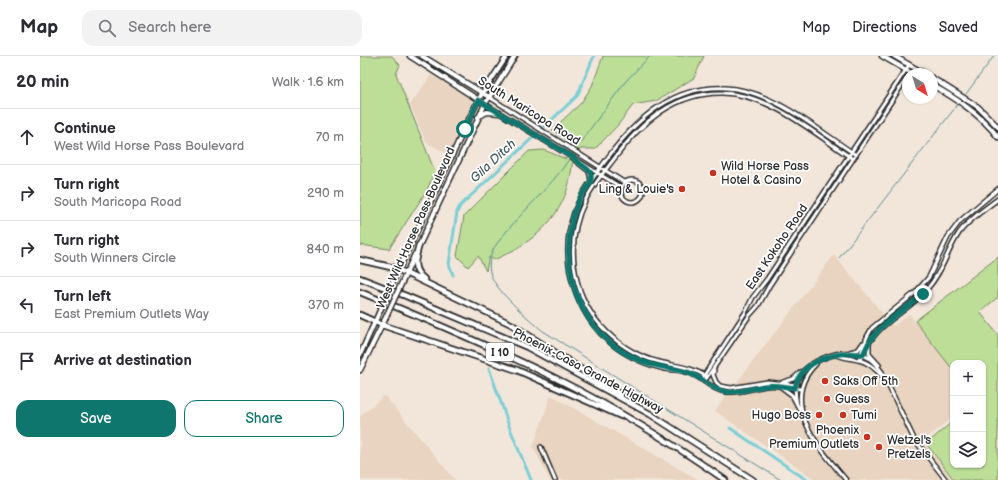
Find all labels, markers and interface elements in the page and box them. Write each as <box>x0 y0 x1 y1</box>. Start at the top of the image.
search box <box>82 10 362 46</box>
text: Map <box>20 16 58 39</box>
icon: search <box>96 17 118 39</box>
text: Search here <box>128 18 211 37</box>
text: Map <box>802 19 830 36</box>
text: Directions <box>852 19 917 36</box>
text: Saved <box>939 19 978 36</box>
north arrow <box>902 68 938 104</box>
text: 20 min <box>16 72 69 92</box>
street label: South Maricopa Road <box>475 73 583 149</box>
text: Walk · 1.6 km <box>272 74 344 90</box>
text: Continue <box>54 119 116 138</box>
route start <box>456 120 474 138</box>
icon: ahead <box>16 126 38 148</box>
text: 70 m <box>316 129 344 145</box>
water label: Gila Ditch <box>467 136 519 186</box>
text: West Wild Horse Pass Boulevard <box>54 138 244 154</box>
street label: West Wild Horse Pass Boulevard <box>373 145 459 311</box>
place label: Wild Horse Pass Hotel & Casino <box>721 159 809 188</box>
marker: Wild Horse Pass Hotel & Casino <box>708 168 718 178</box>
text: Turn right <box>54 175 119 194</box>
icon: right <box>16 182 38 204</box>
place label: Ling & Louie's <box>598 182 674 197</box>
marker: Ling & Louie's <box>677 184 687 194</box>
text: 290 m <box>307 185 344 201</box>
text: South Maricopa Road <box>54 194 182 210</box>
street label: East Kokoho Road <box>743 201 811 293</box>
text: Turn right <box>54 231 119 250</box>
icon: right <box>16 238 38 260</box>
text: 840 m <box>307 241 344 257</box>
text: South Winners Circle <box>54 250 176 266</box>
route end <box>914 285 932 303</box>
text: Turn left <box>54 287 111 306</box>
icon: left <box>16 294 38 316</box>
text: 370 m <box>308 297 344 313</box>
text: East Premium Outlets Way <box>54 306 209 322</box>
street label: Phoenix-Casa Grande Highway <box>510 325 666 417</box>
road number: I 10 <box>486 343 514 361</box>
icon: arrive <box>16 350 38 372</box>
text: Arrive at destination <box>54 351 192 370</box>
map controls <box>950 360 986 468</box>
button: + <box>950 360 986 396</box>
place label: Saks Off 5th <box>833 374 899 389</box>
marker: Saks Off 5th <box>820 376 830 386</box>
place label: Guess <box>835 392 870 407</box>
marker: Guess <box>822 394 832 404</box>
button: − <box>950 396 986 432</box>
button: Save <box>16 400 176 437</box>
button: Share <box>184 400 344 437</box>
place label: Hugo Boss <box>752 408 811 423</box>
place label: Tumi <box>851 408 877 423</box>
marker: Hugo Boss <box>814 410 824 420</box>
marker: Tumi <box>838 410 848 420</box>
place label: Phoenix Premium Outlets <box>769 423 859 452</box>
marker: Phoenix Premium Outlets <box>862 432 872 442</box>
button: layers <box>950 432 986 468</box>
place label: Wetzel's Pretzels <box>887 433 931 462</box>
marker: Wetzel's Pretzels <box>874 442 884 452</box>

